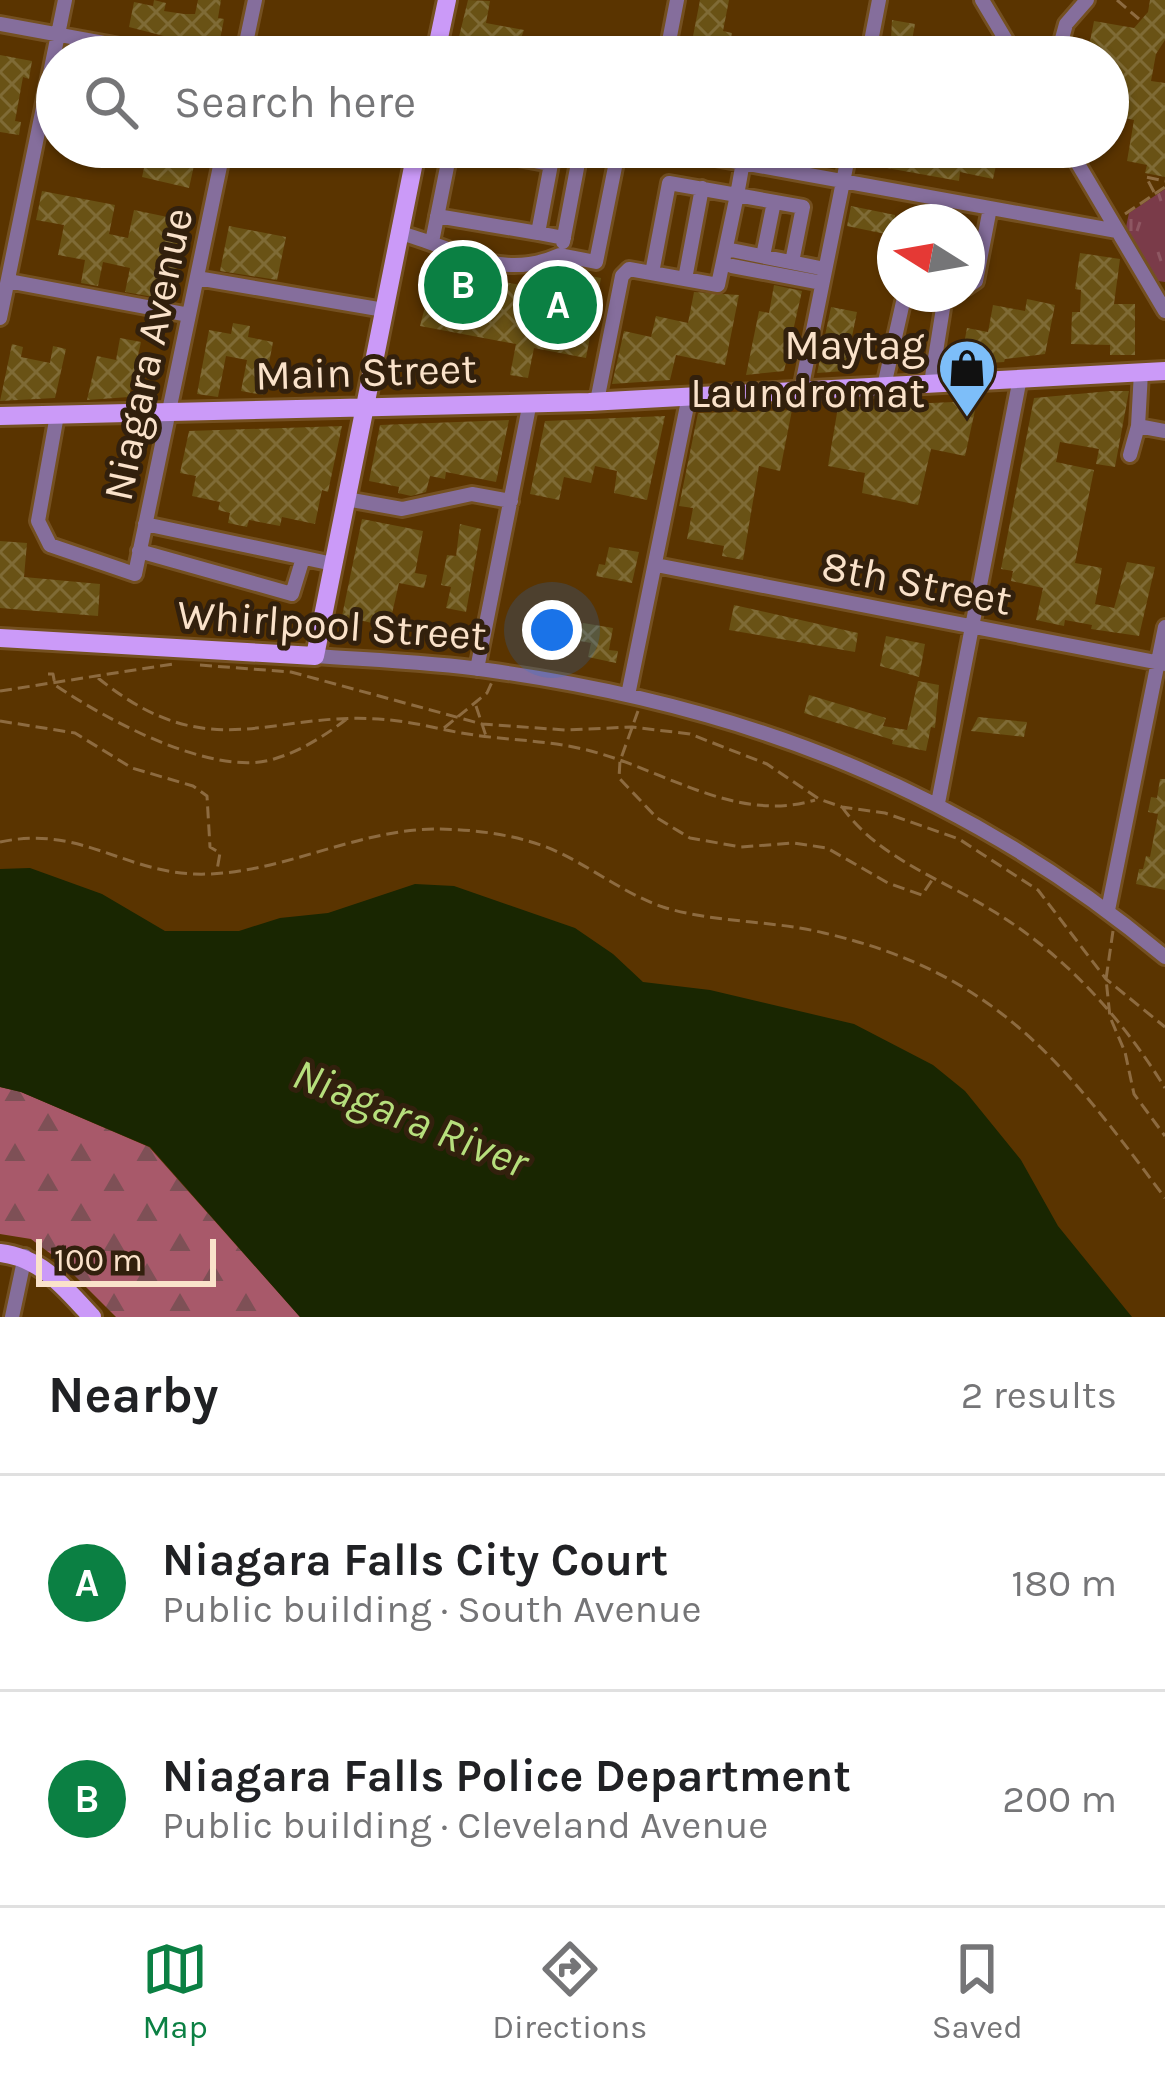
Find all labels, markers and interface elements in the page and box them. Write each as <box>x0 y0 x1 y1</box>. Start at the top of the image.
search box <box>36 36 1129 168</box>
icon: search <box>78 69 144 135</box>
text: Search here <box>174 76 416 128</box>
street label: Niagara Avenue <box>93 203 203 505</box>
north arrow <box>877 204 985 312</box>
pin: B <box>424 240 502 330</box>
pin: A <box>519 260 597 350</box>
place label: Maytag Laundromat <box>690 320 925 418</box>
shop icon: Maytag Laundromat <box>936 337 998 419</box>
street label: Main Street <box>254 343 478 401</box>
street label: 8th Street <box>818 540 1016 626</box>
street label: Whirlpool Street <box>176 589 488 661</box>
your location <box>522 600 582 660</box>
water label: Niagara River <box>285 1047 537 1190</box>
scale bar <box>36 1233 216 1286</box>
text: 100 m <box>54 1241 143 1279</box>
text: Nearby <box>48 1365 218 1425</box>
text: 2 results <box>961 1372 1117 1418</box>
text: Niagara Falls City Court <box>162 1534 668 1586</box>
text: A <box>75 1560 99 1606</box>
text: 180 m <box>1011 1560 1117 1606</box>
text: Public building · South Avenue <box>162 1586 702 1632</box>
text: Niagara Falls Police Department <box>162 1750 851 1802</box>
text: B <box>74 1776 100 1822</box>
text: 200 m <box>1002 1776 1117 1822</box>
text: Public building · Cleveland Avenue <box>162 1802 768 1848</box>
tab: Map <box>142 1936 208 2046</box>
tab: Directions <box>492 1936 647 2046</box>
tab: Saved <box>932 1936 1023 2046</box>

